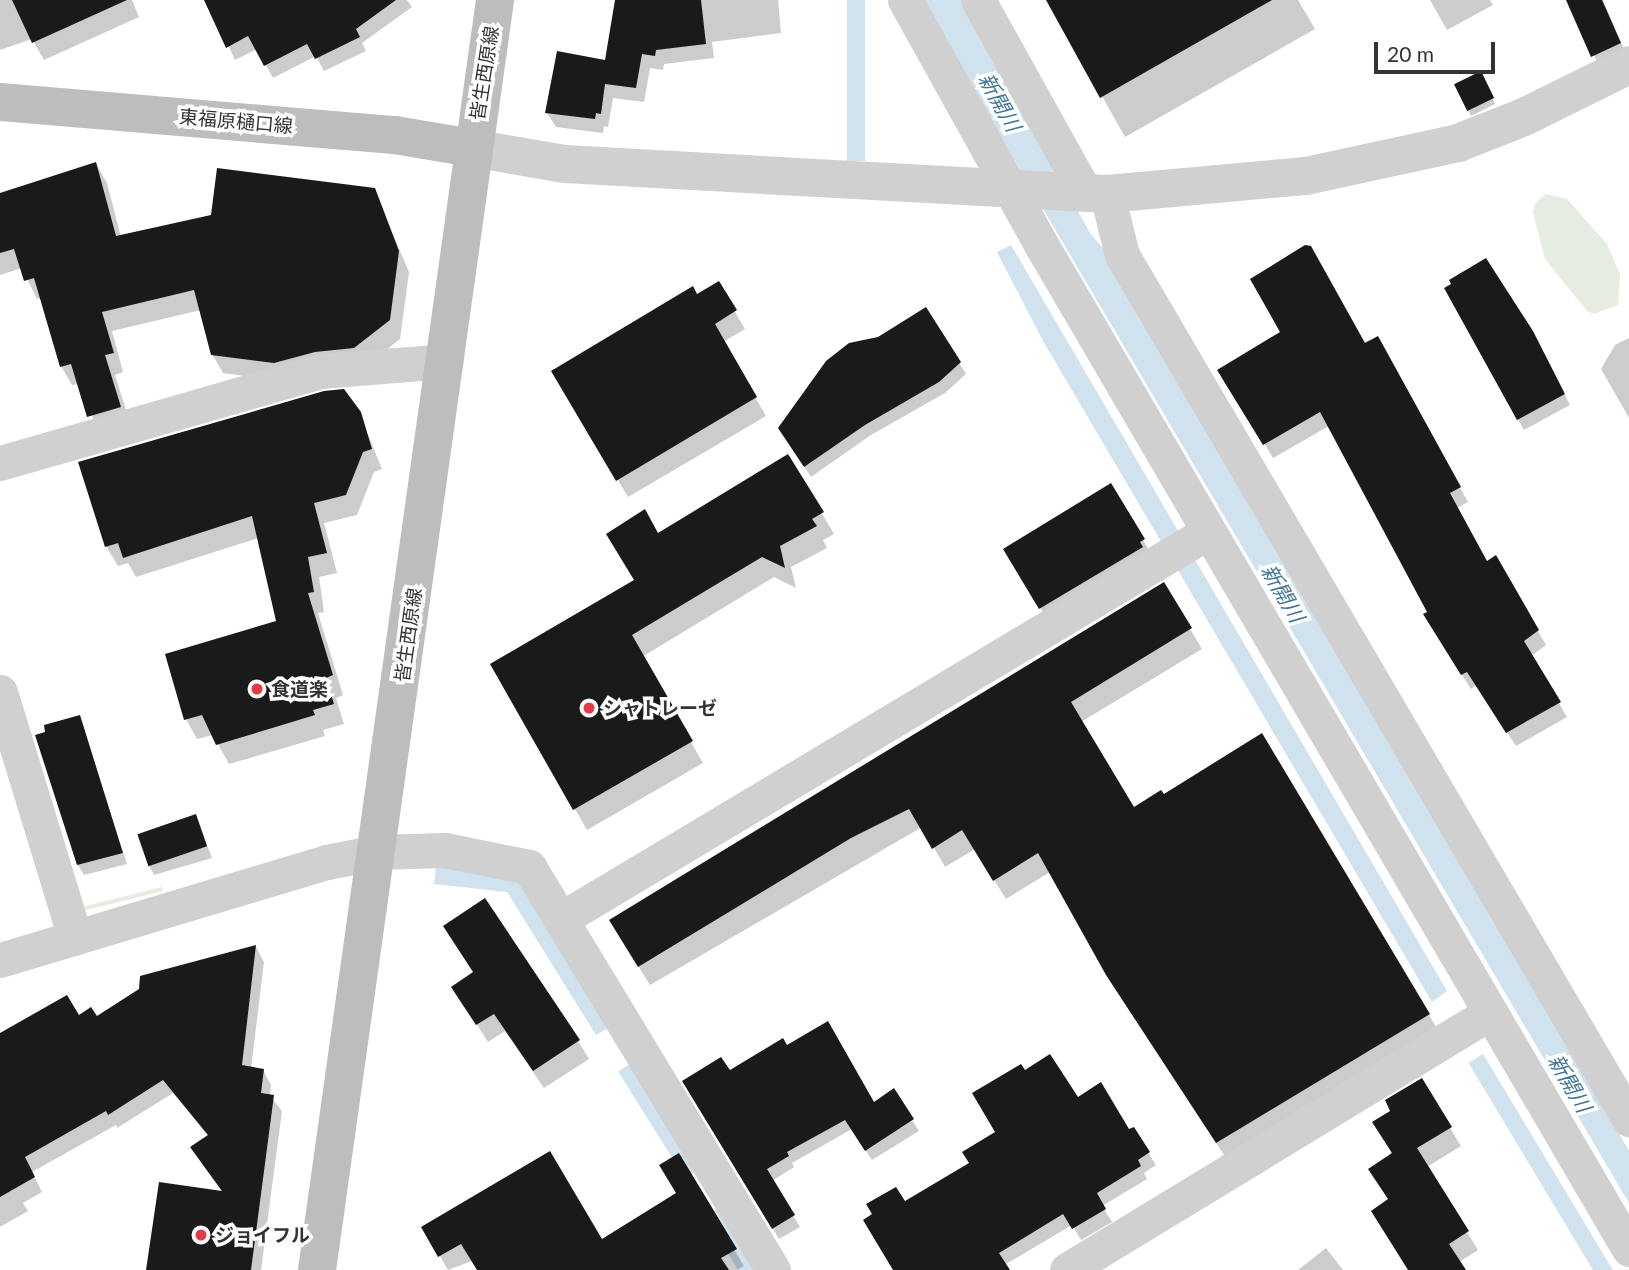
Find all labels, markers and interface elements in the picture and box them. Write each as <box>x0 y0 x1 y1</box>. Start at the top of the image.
street label: 皆生西原線 <box>465 24 503 122</box>
scale bar <box>1377 28 1498 72</box>
text: 20 m <box>1387 41 1434 66</box>
water label: 新開川 <box>974 68 1026 136</box>
street label: 東福原樋口線 <box>178 105 294 137</box>
water label: 新開川 <box>1256 559 1310 627</box>
street label: 皆生西原線 <box>390 586 426 684</box>
place label: 食道楽 <box>271 678 328 700</box>
marker: 食道楽 <box>249 681 265 697</box>
place label: シャトレーゼ <box>603 697 717 719</box>
marker: シャトレーゼ <box>581 700 597 716</box>
water label: 新開川 <box>1543 1049 1597 1117</box>
place label: ジョイフル <box>215 1224 310 1246</box>
marker: ジョイフル <box>193 1227 209 1243</box>

